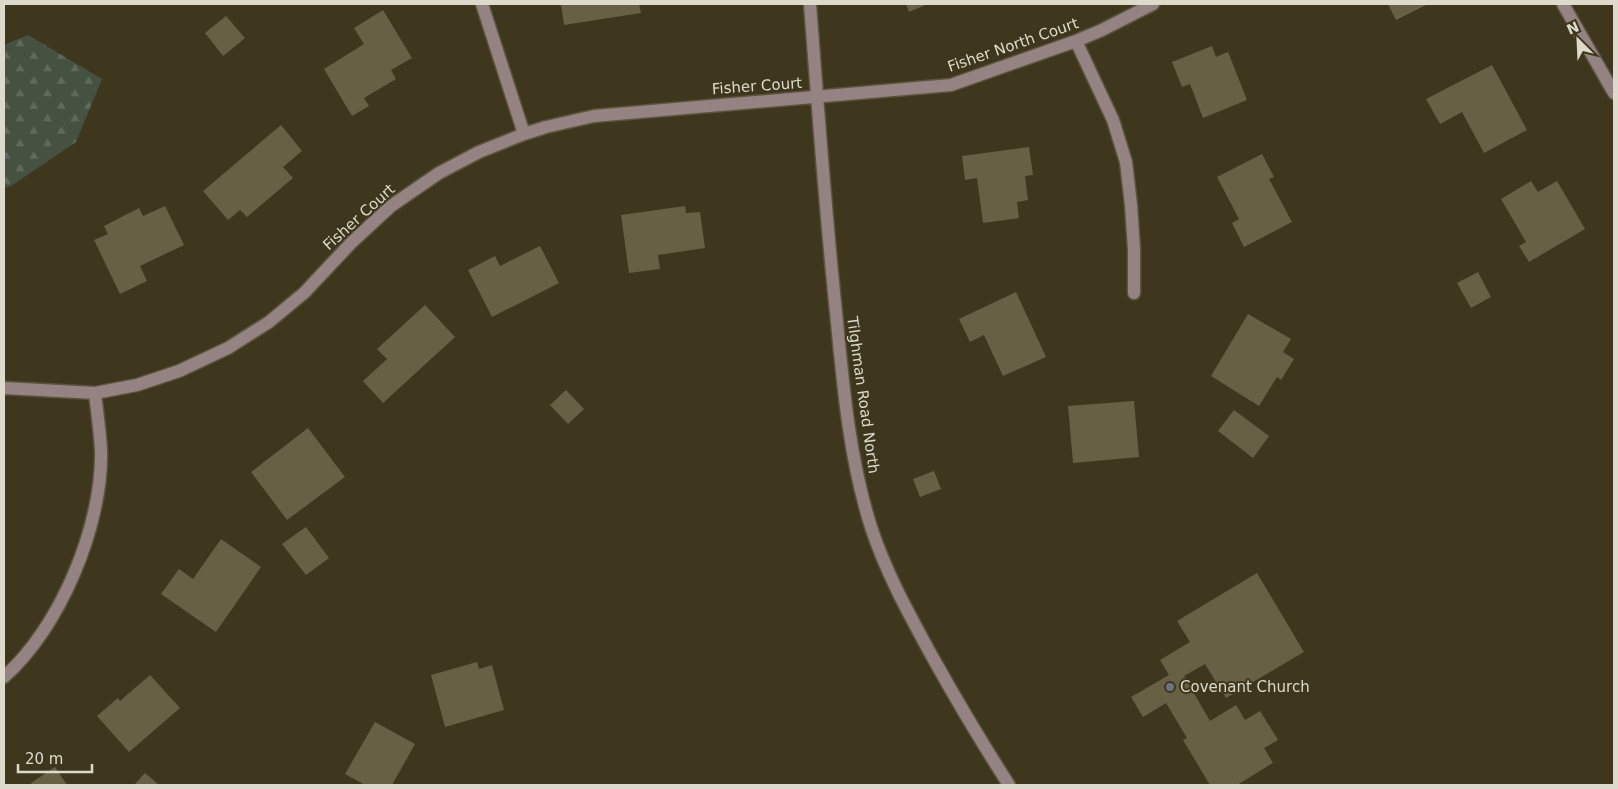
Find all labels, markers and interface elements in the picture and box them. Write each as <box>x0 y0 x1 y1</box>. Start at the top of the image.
street label: Fisher North Court <box>945 14 1081 76</box>
north arrow <box>1553 15 1603 65</box>
text: N <box>1564 18 1581 38</box>
street label: Fisher Court <box>711 74 803 98</box>
street label: Fisher Court <box>319 180 399 254</box>
street label: Tilghman Road North <box>843 314 883 475</box>
place label: Covenant Church <box>1180 678 1310 696</box>
marker: Covenant Church <box>1164 681 1176 693</box>
scale bar <box>18 742 91 774</box>
text: 20 m <box>25 750 63 768</box>

